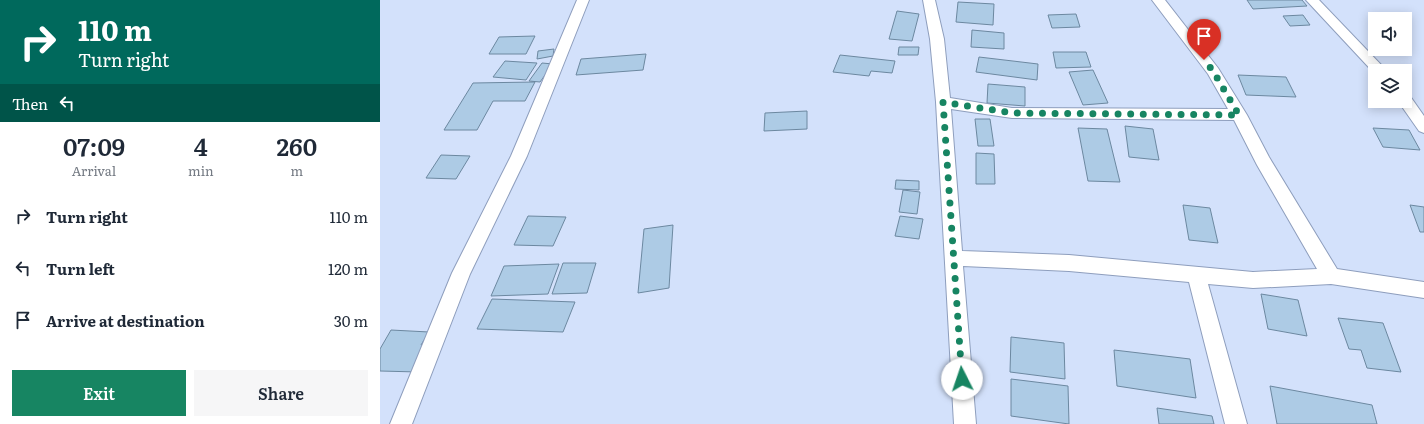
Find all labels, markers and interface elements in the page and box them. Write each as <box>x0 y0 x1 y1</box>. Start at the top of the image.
text: 110 m <box>78 8 152 50</box>
map controls <box>1368 12 1412 108</box>
button: sound <box>1368 12 1412 56</box>
icon: right <box>12 16 64 68</box>
pin <box>1187 19 1221 60</box>
icon: arrive <box>1193 25 1215 47</box>
text: Turn right <box>78 46 169 73</box>
button: layers <box>1368 64 1412 108</box>
text: Then <box>12 92 48 115</box>
icon: left <box>56 92 78 114</box>
text: 07:09 <box>63 128 125 163</box>
text: 4 <box>194 128 208 163</box>
text: 260 <box>277 128 317 163</box>
text: Arrival <box>72 161 116 180</box>
text: min <box>188 161 214 180</box>
text: m <box>290 161 303 180</box>
icon: right <box>12 205 34 227</box>
text: Turn right <box>46 205 128 228</box>
text: 110 m <box>330 205 368 228</box>
icon: left <box>12 257 34 279</box>
text: Turn left <box>46 257 115 280</box>
text: 120 m <box>328 257 368 280</box>
icon: arrive <box>12 309 34 331</box>
text: Arrive at destination <box>46 309 205 332</box>
text: 30 m <box>334 309 368 332</box>
position arrow <box>941 358 983 400</box>
button: Exit <box>12 370 186 416</box>
button: Share <box>194 370 368 416</box>

